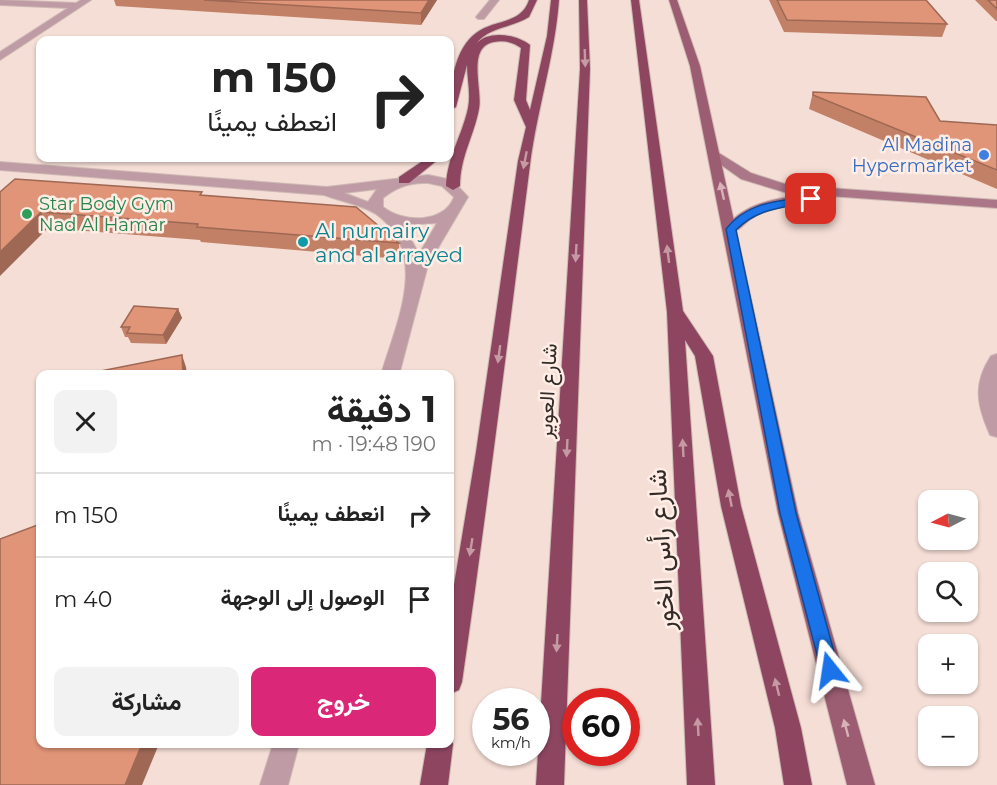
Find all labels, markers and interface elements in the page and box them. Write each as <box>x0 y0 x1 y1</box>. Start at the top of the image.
one-way arrow <box>580 49 589 68</box>
text: 150 m <box>211 51 337 103</box>
icon: right <box>358 60 436 138</box>
text: انعطف يمينًا <box>207 105 337 138</box>
place label: Al Madina Hypermarket <box>852 134 972 177</box>
marker: Al Madina Hypermarket <box>977 148 991 162</box>
one-way arrow <box>520 151 529 170</box>
pin <box>785 173 836 224</box>
one-way arrow <box>717 182 727 200</box>
icon: arrive <box>794 182 827 215</box>
place label: Star Body Gym Nad Al Hamar <box>39 193 174 236</box>
marker: Star Body Gym Nad Al Hamar <box>20 207 34 221</box>
place label: Al numairy and al arrayed <box>315 218 463 267</box>
marker: Al numairy and al arrayed <box>296 235 310 249</box>
one-way arrow <box>571 244 580 263</box>
one-way arrow <box>663 244 672 263</box>
street label: شارع العوير <box>532 343 564 440</box>
one-way arrow <box>495 344 504 363</box>
text: 1 دقيقة <box>327 387 436 431</box>
button: close <box>54 390 117 453</box>
text: 190 m · 19:48 <box>312 432 436 456</box>
one-way arrow <box>562 439 571 458</box>
one-way arrow <box>678 439 687 458</box>
street label: شارع رأس الخور <box>641 468 683 632</box>
one-way arrow <box>725 488 734 507</box>
north arrow <box>918 490 978 550</box>
map controls <box>918 490 978 766</box>
icon: right <box>403 499 436 532</box>
text: انعطف يمينًا <box>277 500 385 527</box>
text: 150 m <box>54 502 118 529</box>
one-way arrow <box>467 537 476 556</box>
button: search <box>918 562 978 622</box>
icon: arrive <box>403 583 436 616</box>
text: الوصول إلى الوجهة <box>220 584 385 611</box>
text: 40 m <box>54 586 112 613</box>
one-way arrow <box>553 633 562 652</box>
button: + <box>918 634 978 694</box>
position arrow <box>798 638 862 702</box>
button: مشاركة <box>54 667 239 736</box>
button: خروج <box>251 667 436 736</box>
one-way arrow <box>772 678 782 696</box>
speed limit sign: 60 <box>562 688 640 766</box>
text: 56 <box>493 701 529 738</box>
button: − <box>918 706 978 766</box>
one-way arrow <box>694 717 703 736</box>
one-way arrow <box>841 719 850 737</box>
text: km/h <box>491 733 531 752</box>

